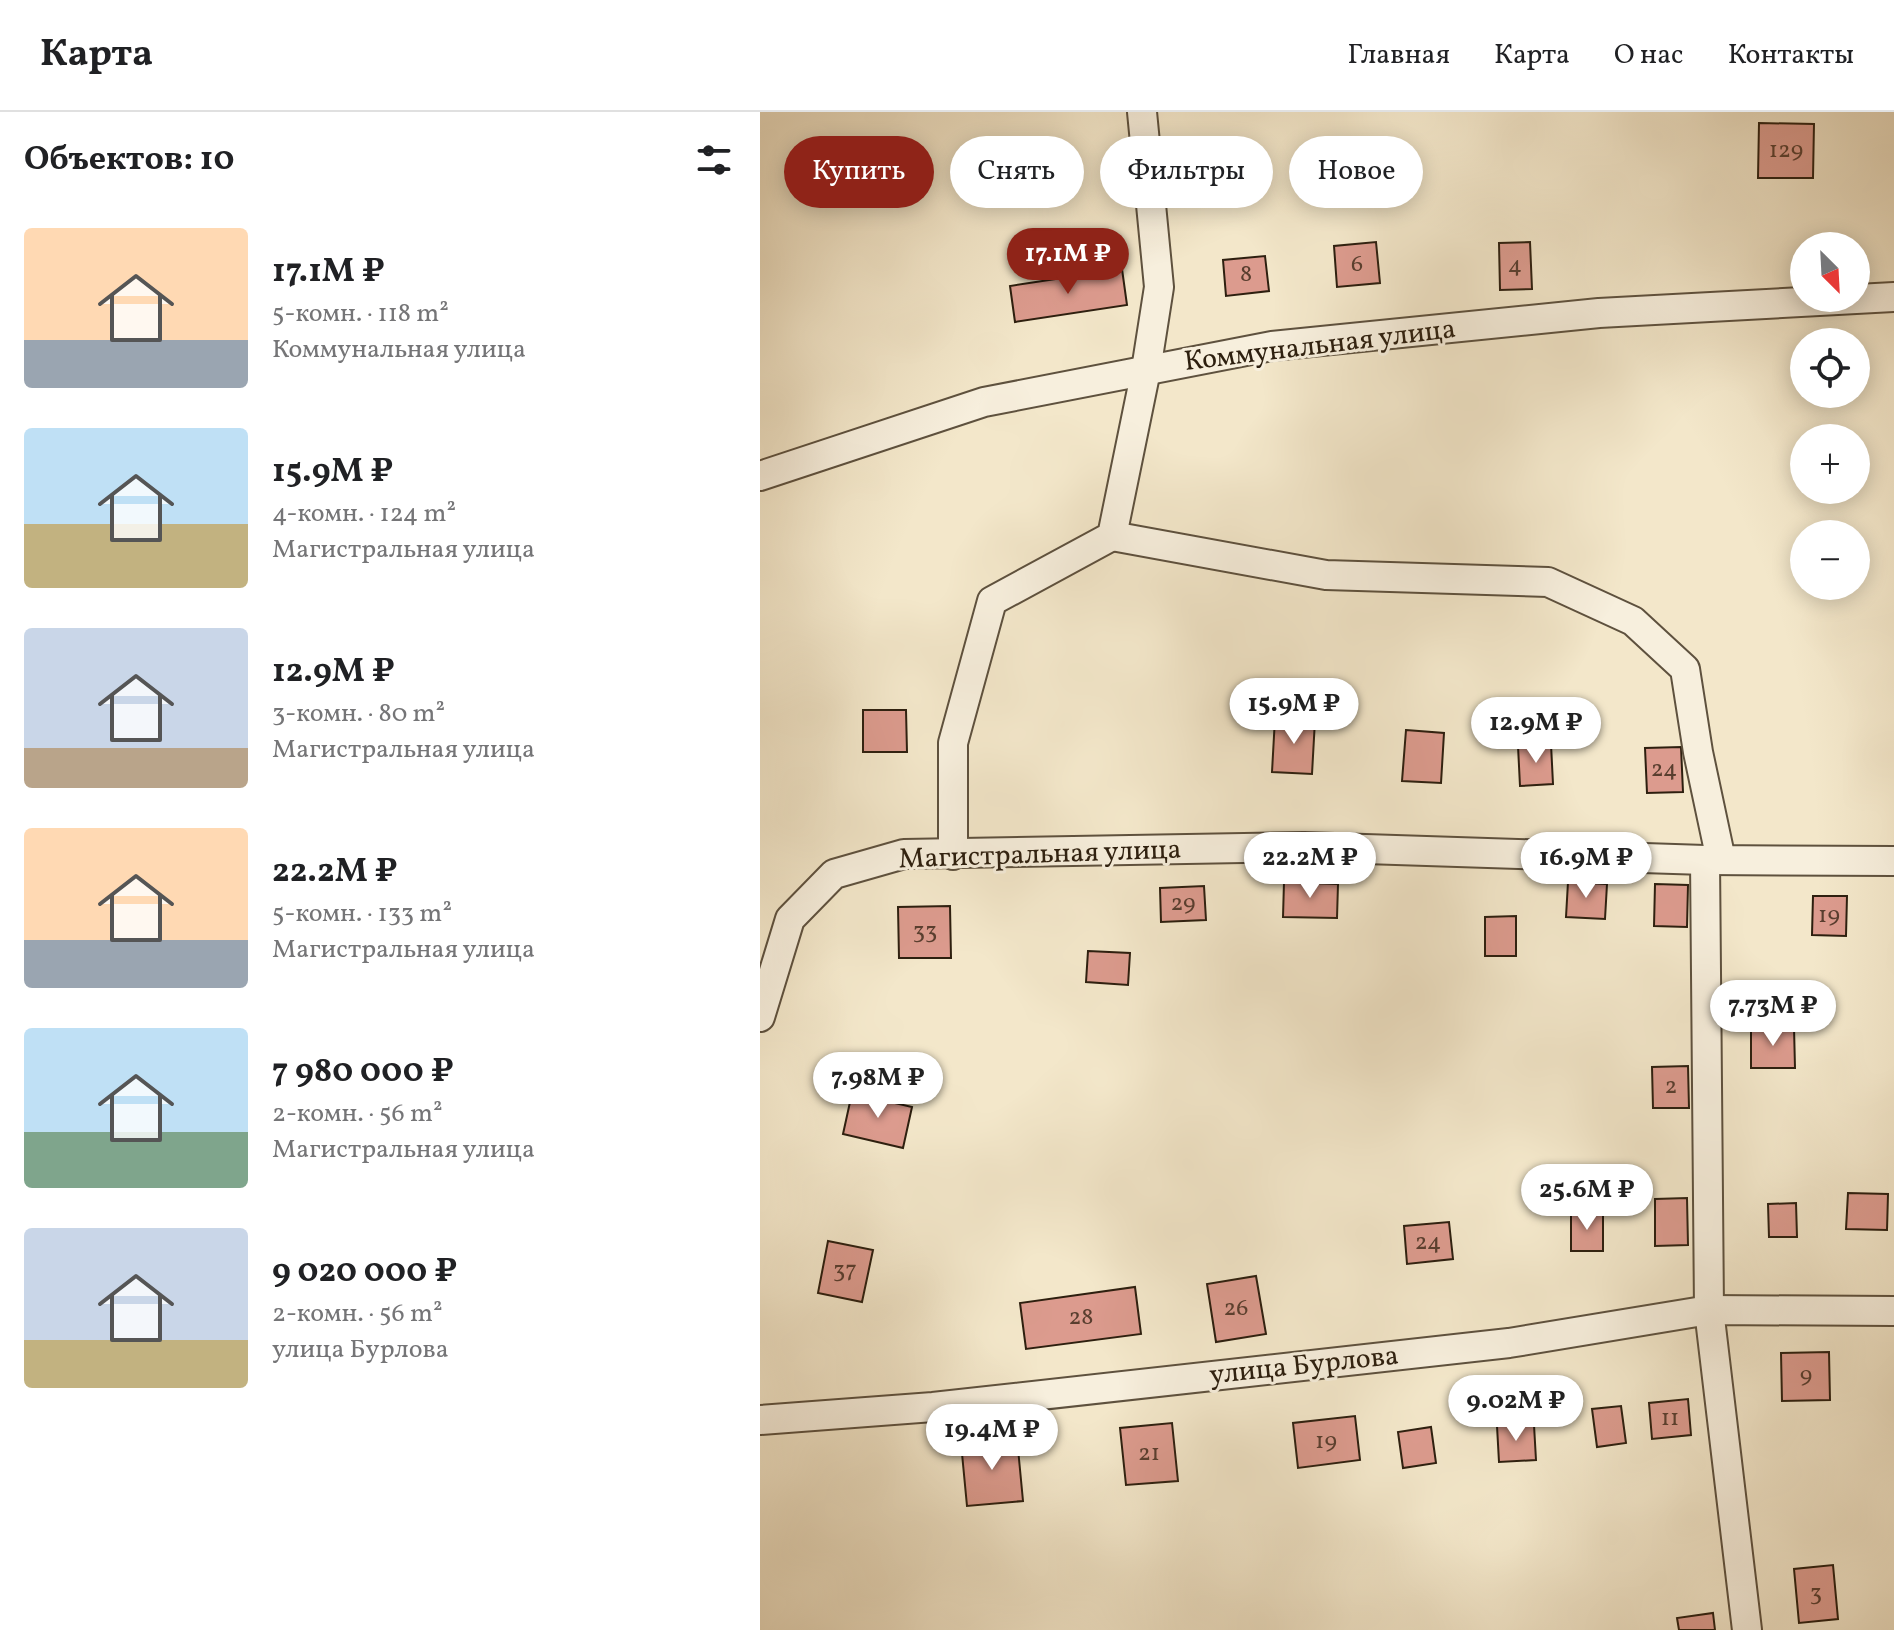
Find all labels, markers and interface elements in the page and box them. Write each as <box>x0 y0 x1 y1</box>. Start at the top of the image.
text: Карта <box>40 29 153 82</box>
text: Главная <box>1348 36 1450 75</box>
text: Карта <box>1494 36 1570 75</box>
text: О нас <box>1614 36 1684 75</box>
text: Контакты <box>1728 36 1854 75</box>
house number: 129 <box>1769 134 1803 168</box>
chip: Купить <box>784 136 934 208</box>
chip: Снять <box>950 136 1084 208</box>
chip: Фильтры <box>1100 136 1273 208</box>
chip: Новое <box>1289 136 1423 208</box>
text: Объектов: 10 <box>24 137 234 184</box>
icon: filters <box>692 138 736 182</box>
pin: 17.1M ₽ <box>994 228 1142 296</box>
north arrow <box>1790 232 1870 312</box>
map controls <box>1790 232 1870 600</box>
text: 17.1M ₽ <box>1025 236 1111 272</box>
house number: 6 <box>1351 248 1363 282</box>
text: 17.1M ₽ <box>272 249 385 296</box>
house number: 4 <box>1508 249 1522 283</box>
house number: 8 <box>1240 258 1252 292</box>
icon: home <box>88 260 184 356</box>
text: 5-комн. · 118 m² <box>272 296 449 332</box>
street label: Коммунальная улица <box>1182 310 1458 382</box>
button: locate <box>1790 328 1870 408</box>
text: Коммунальная улица <box>272 332 526 368</box>
button: + <box>1790 424 1870 504</box>
text: 15.9M ₽ <box>272 449 393 496</box>
icon: home <box>88 460 184 556</box>
text: 4-комн. · 124 m² <box>272 496 456 532</box>
button: − <box>1790 520 1870 600</box>
text: Магистральная улица <box>272 532 535 568</box>
text: 12.9M ₽ <box>272 649 395 696</box>
icon: home <box>88 660 184 756</box>
pin: 15.9M ₽ <box>1220 678 1368 746</box>
text: 15.9M ₽ <box>1248 686 1340 722</box>
text: 3-комн. · 80 m² <box>272 696 445 732</box>
pin: 12.9M ₽ <box>1462 697 1610 765</box>
text: 12.9M ₽ <box>1489 705 1583 741</box>
text: Магистральная улица <box>272 732 535 768</box>
house number: 24 <box>1651 753 1677 787</box>
street label: Магистральная улица <box>898 831 1182 879</box>
pin: 22.2M ₽ <box>1236 832 1384 900</box>
pin: 16.9M ₽ <box>1512 832 1660 900</box>
text: 22.2M ₽ <box>1262 840 1358 876</box>
text: 16.9M ₽ <box>1539 840 1633 876</box>
text: 22.2M ₽ <box>272 849 398 896</box>
icon: home <box>88 860 184 956</box>
house number: 29 <box>1170 887 1196 921</box>
text: 5-комн. · 133 m² <box>272 896 452 932</box>
house number: 19 <box>1818 899 1840 933</box>
house number: 33 <box>913 915 937 949</box>
text: Магистральная улица <box>272 932 535 968</box>
pin: 7.73M ₽ <box>1699 980 1847 1048</box>
text: 7.73M ₽ <box>1728 988 1818 1024</box>
text: 7 980 000 ₽ <box>272 1049 454 1096</box>
pin: 7.98M ₽ <box>804 1052 952 1120</box>
icon: home <box>88 1060 184 1156</box>
text: 7.98M ₽ <box>831 1060 925 1096</box>
house number: 2 <box>1665 1070 1677 1104</box>
text: 2-комн. · 56 m² <box>272 1096 443 1132</box>
text: Магистральная улица <box>272 1132 535 1168</box>
pin: 25.6M ₽ <box>1513 1164 1661 1232</box>
text: 25.6M ₽ <box>1539 1172 1635 1208</box>
house number: 24 <box>1415 1226 1441 1260</box>
text: 9 020 000 ₽ <box>272 1249 457 1296</box>
house number: 37 <box>833 1254 857 1288</box>
icon: home <box>88 1260 184 1356</box>
house number: 26 <box>1223 1292 1249 1326</box>
text: 2-комн. · 56 m² <box>272 1296 443 1332</box>
house number: 28 <box>1068 1301 1094 1335</box>
text: улица Бурлова <box>272 1332 449 1368</box>
street label: улица Бурлова <box>1207 1337 1401 1395</box>
house number: 9 <box>1800 1359 1812 1393</box>
pin: 9.02M ₽ <box>1442 1375 1590 1443</box>
text: 9.02M ₽ <box>1466 1383 1566 1419</box>
house number: 11 <box>1661 1402 1679 1436</box>
pin: 19.4M ₽ <box>918 1404 1066 1472</box>
text: 19.4M ₽ <box>944 1412 1040 1448</box>
house number: 19 <box>1315 1425 1337 1459</box>
house number: 21 <box>1138 1437 1160 1471</box>
house number: 3 <box>1810 1577 1822 1611</box>

